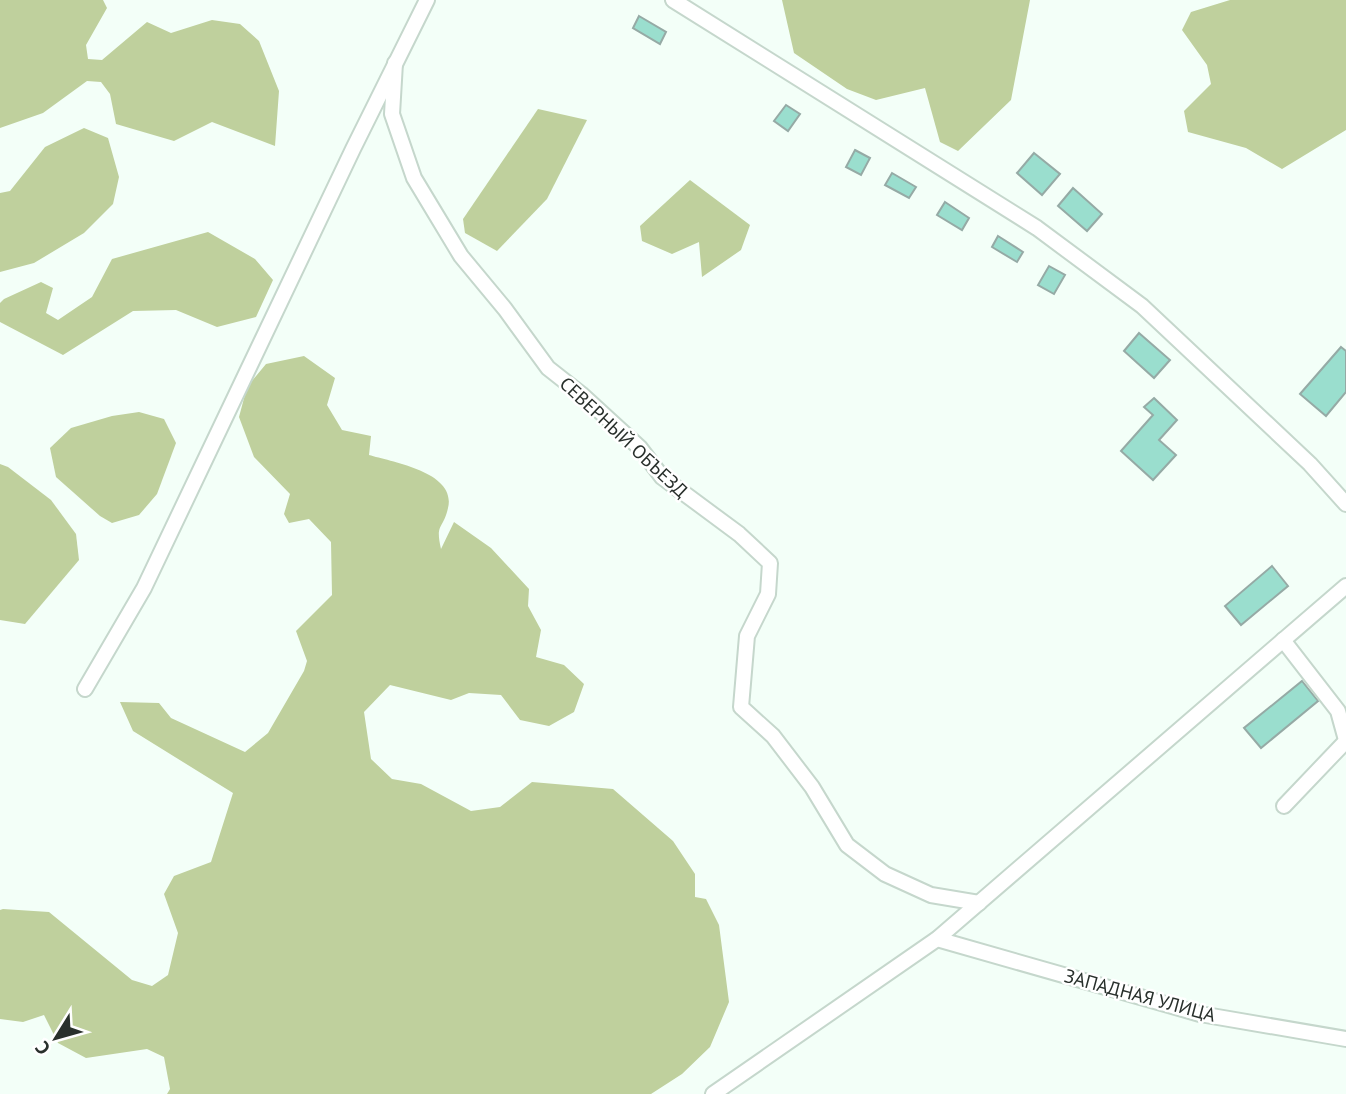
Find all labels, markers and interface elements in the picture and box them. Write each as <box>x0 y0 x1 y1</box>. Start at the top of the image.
street label: СЕВЕРНЫЙ ОБЪЕЗД <box>555 371 693 503</box>
street label: ЗАПАДНАЯ УЛИЦА <box>1062 963 1218 1027</box>
north arrow <box>21 1003 91 1073</box>
text: С <box>29 1036 55 1060</box>

